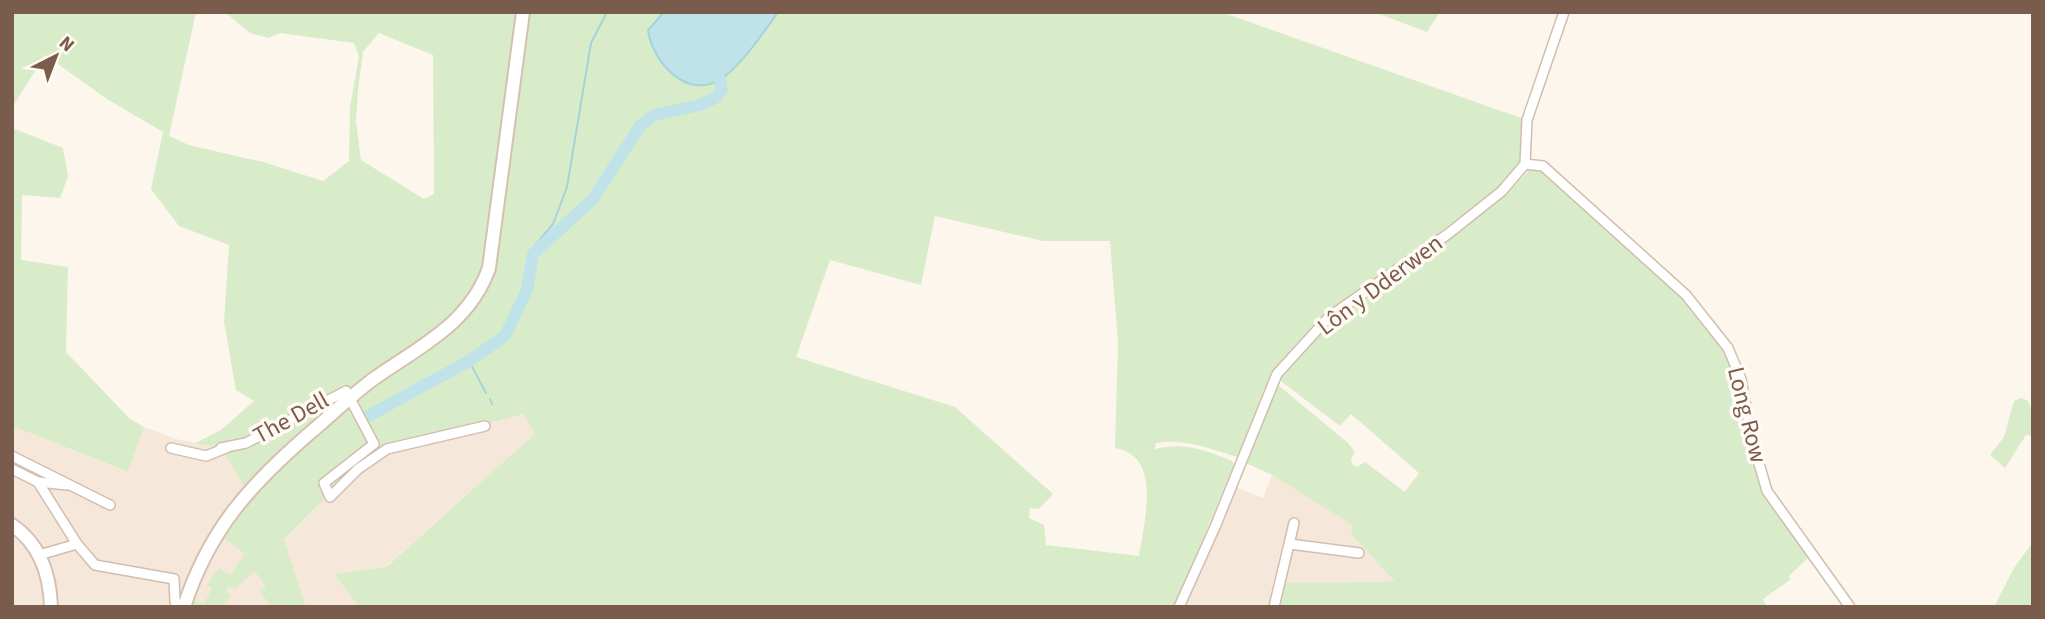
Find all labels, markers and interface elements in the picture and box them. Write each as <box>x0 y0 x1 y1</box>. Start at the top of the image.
north arrow <box>21 21 91 91</box>
text: N <box>53 30 80 59</box>
street label: Lôn y Dderwen <box>1310 226 1450 344</box>
street label: Long Row <box>1718 363 1776 467</box>
street label: The Dell <box>247 383 335 453</box>

